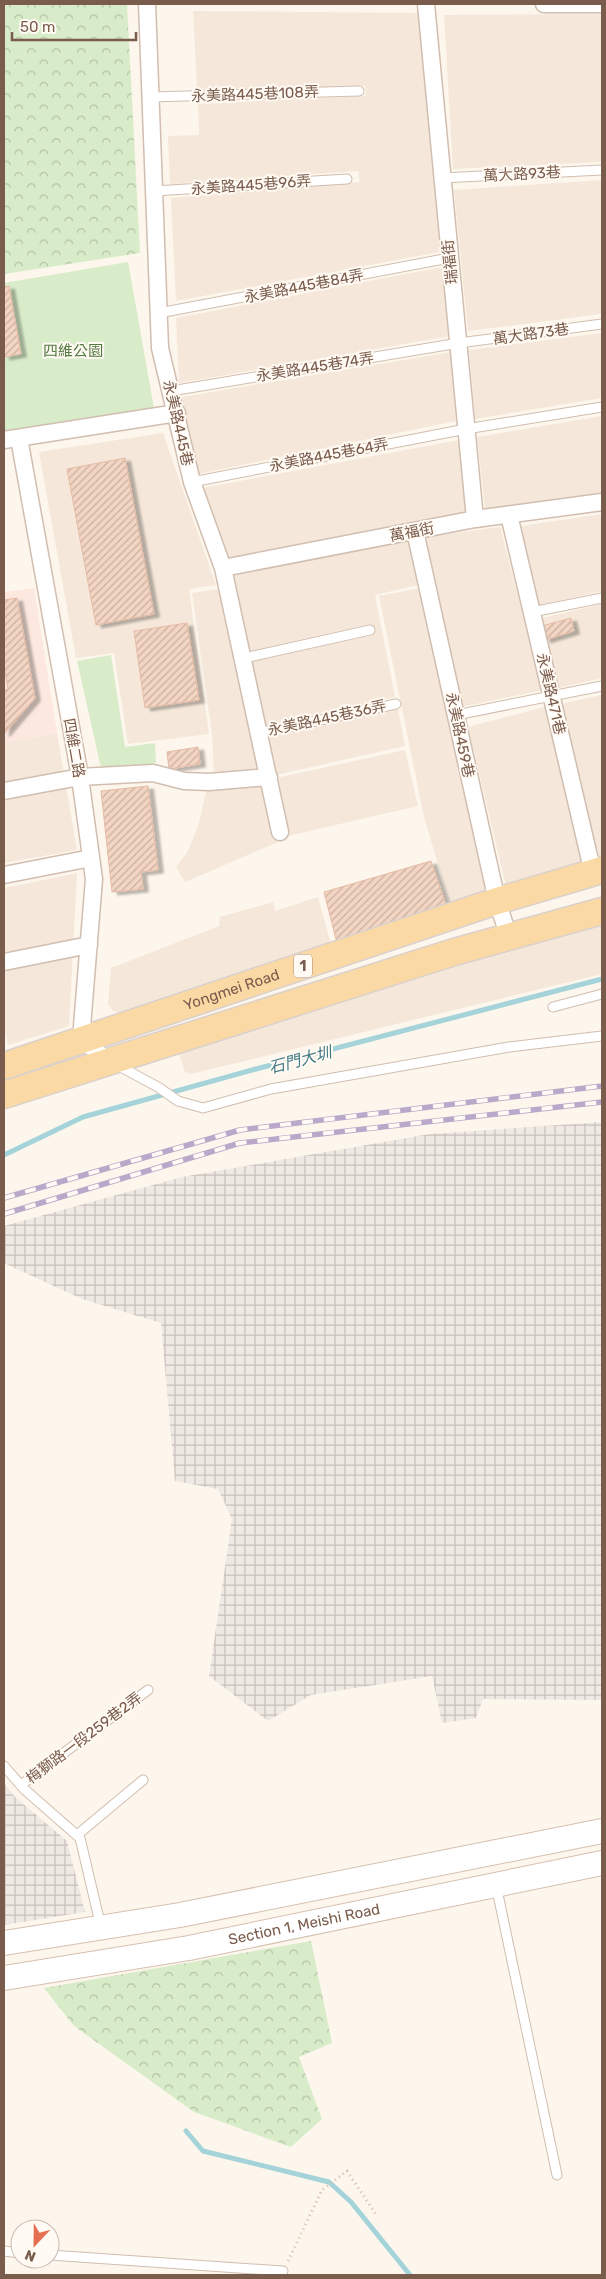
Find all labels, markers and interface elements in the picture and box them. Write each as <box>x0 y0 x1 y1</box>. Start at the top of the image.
scale bar <box>12 10 136 42</box>
text: 50 m <box>20 18 55 36</box>
street label: 永美路445巷108弄 <box>191 83 319 105</box>
street label: 萬大路93巷 <box>483 163 561 185</box>
street label: 永美路445巷96弄 <box>190 172 312 198</box>
street label: 瑞福街 <box>439 239 461 285</box>
street label: 永美路445巷84弄 <box>243 266 365 306</box>
street label: 萬大路73巷 <box>492 320 570 348</box>
park label: 四維公園 <box>43 342 103 360</box>
street label: 永美路445巷74弄 <box>255 349 375 385</box>
street label: 永美路445巷 <box>159 378 197 468</box>
street label: 永美路445巷64弄 <box>268 435 390 475</box>
street label: 萬福街 <box>388 519 436 545</box>
street label: 永美路471巷 <box>533 651 569 737</box>
street label: 永美路459巷 <box>442 691 478 779</box>
street label: 永美路445巷36弄 <box>266 697 388 739</box>
street label: 四維二路 <box>60 717 88 779</box>
road number: 1 <box>294 954 312 978</box>
street label: Yongmei Road <box>181 965 282 1014</box>
water label: 石門大圳 <box>267 1042 335 1077</box>
street label: 梅獅路一段259巷2弄 <box>23 1689 145 1787</box>
street label: Section 1, Meishi Road <box>227 1900 382 1949</box>
north arrow <box>10 2219 60 2269</box>
text: N <box>22 2246 38 2265</box>

